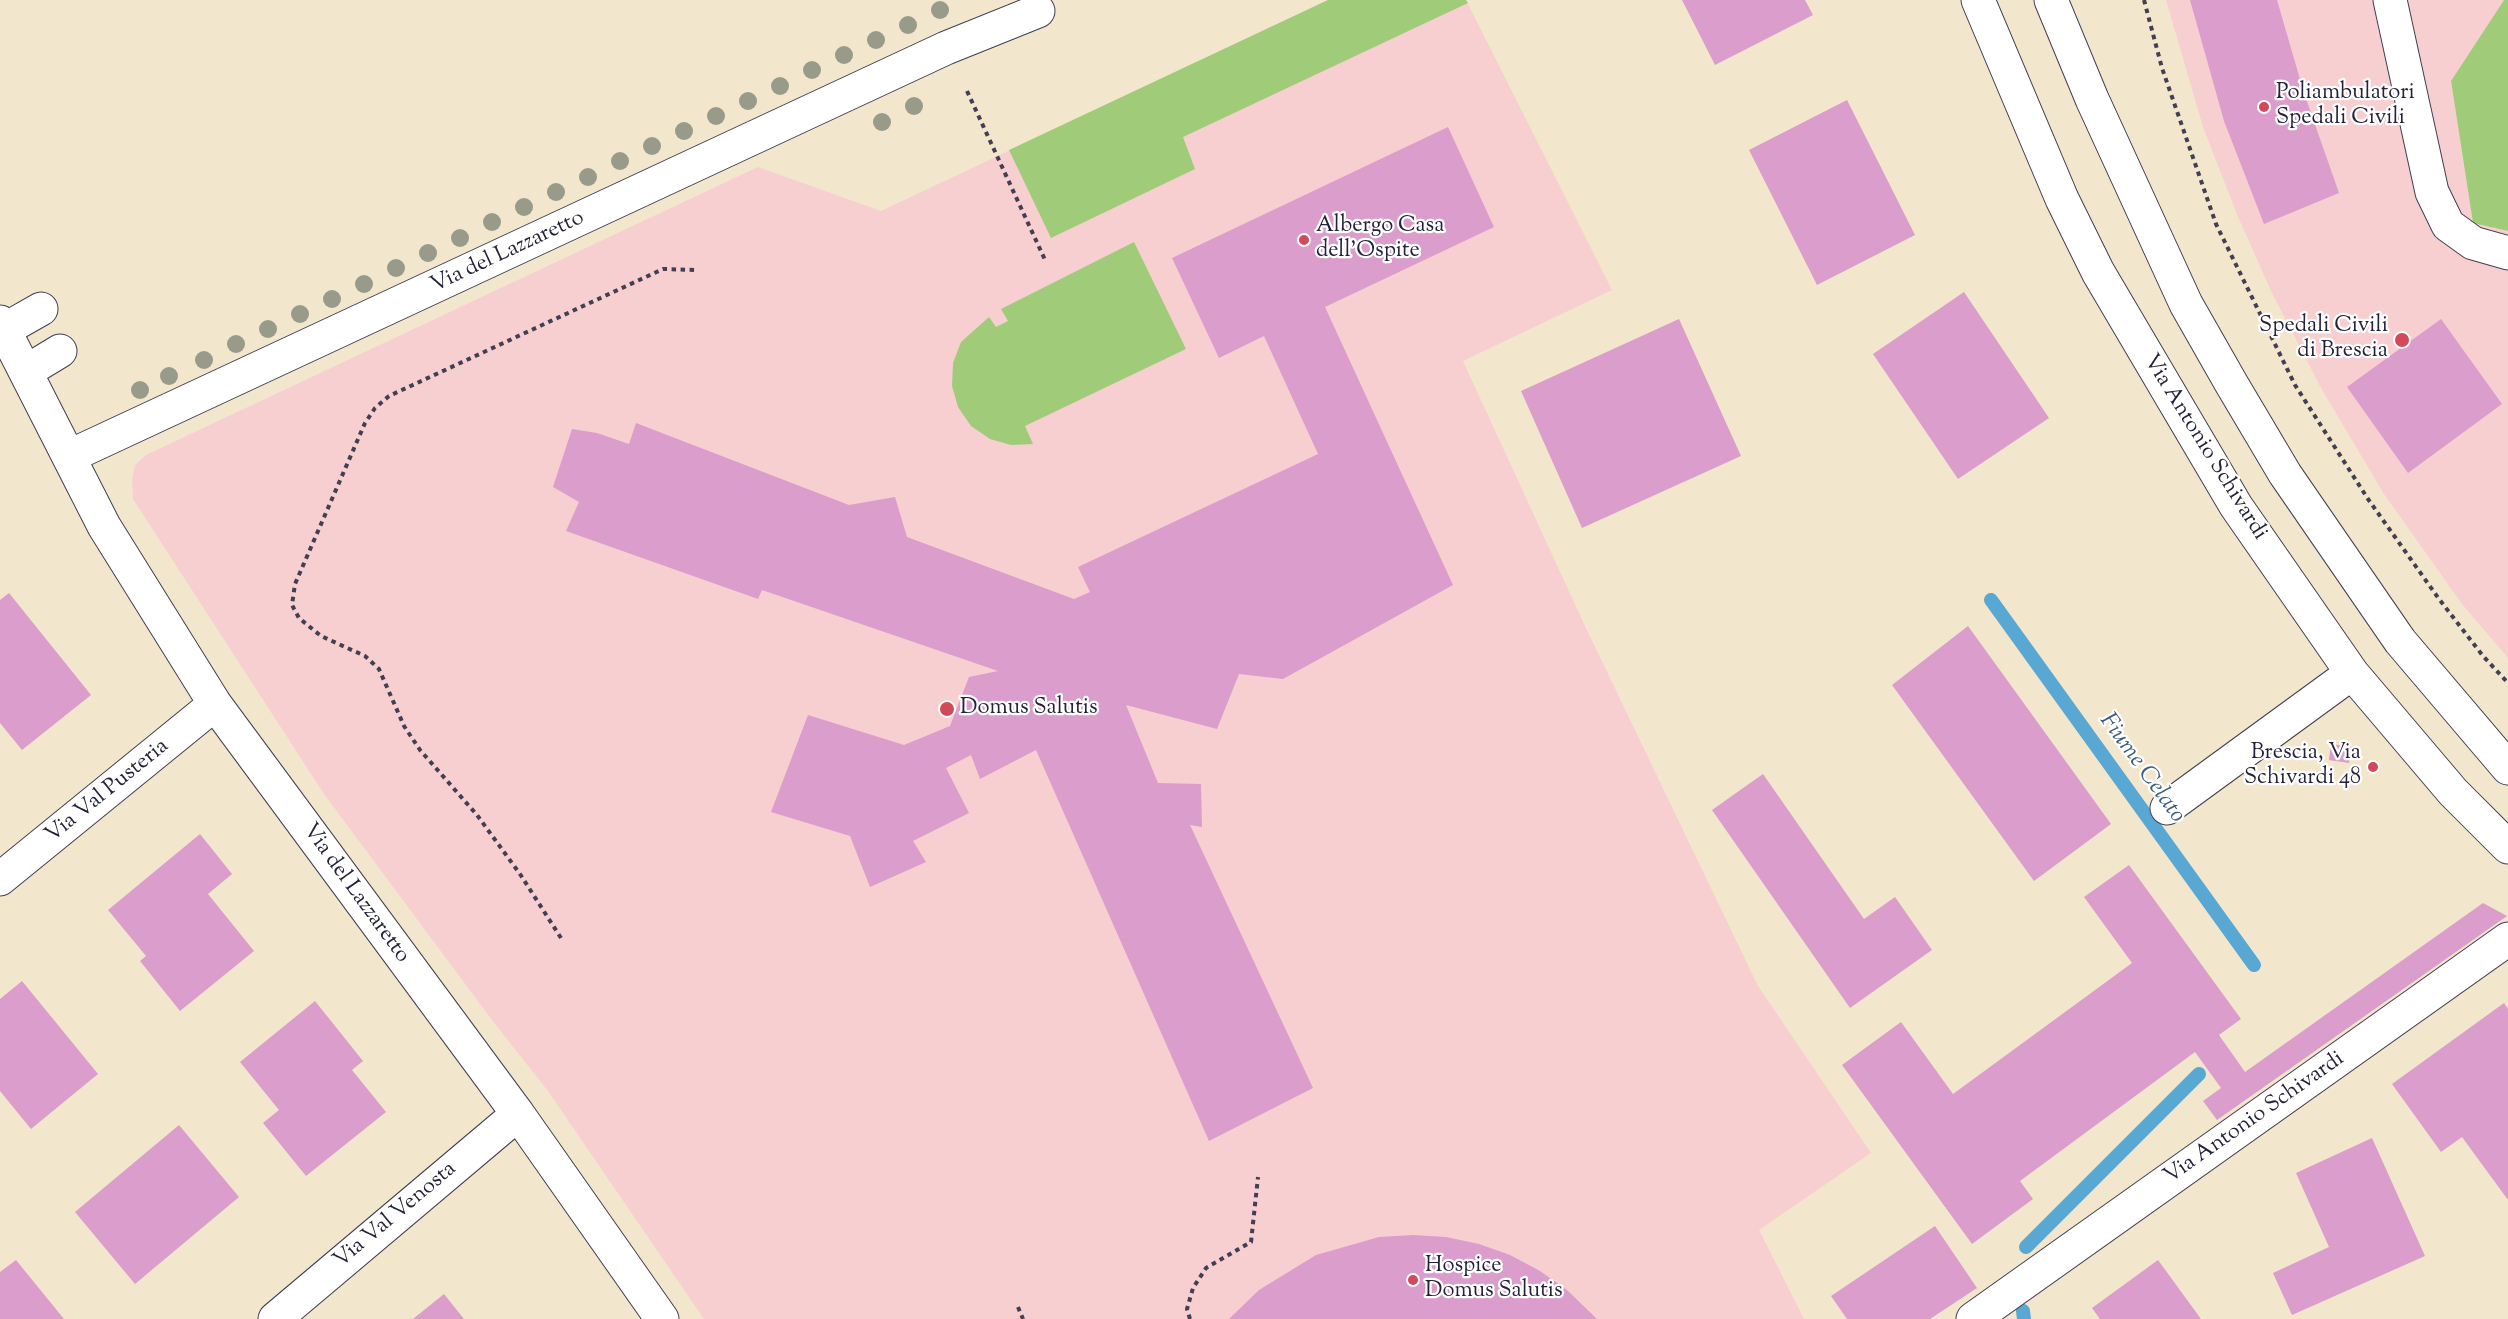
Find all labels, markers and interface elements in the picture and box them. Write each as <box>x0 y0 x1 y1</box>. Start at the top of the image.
place label: Poliambulatori Spedali Civili <box>2276 81 2415 132</box>
marker: Poliambulatori Spedali Civili <box>2257 100 2271 114</box>
street label: Via del Lazzaretto <box>427 206 589 300</box>
place label: Albergo Casa dell'Ospite <box>1316 214 1444 266</box>
marker: Albergo Casa dell'Ospite <box>1297 233 1311 247</box>
place label: Spedali Civili di Brescia <box>2259 314 2388 366</box>
marker: Spedali Civili di Brescia <box>2393 331 2411 349</box>
street label: Via Antonio Schivardi <box>2136 350 2272 546</box>
place label: Domus Salutis <box>960 696 1098 722</box>
marker: Domus Salutis <box>938 700 956 718</box>
water label: Fiume Celato <box>2091 708 2191 830</box>
street label: Via Val Pusteria <box>41 734 175 850</box>
place label: Brescia, Via Schivardi 48 <box>2244 741 2361 792</box>
marker: Brescia, Via Schivardi 48 <box>2366 760 2380 774</box>
street label: Via del Lazzaretto <box>296 819 414 969</box>
street label: Via Antonio Schivardi <box>2160 1047 2350 1191</box>
street label: Via Val Venosta <box>329 1157 463 1275</box>
place label: Hospice Domus Salutis <box>1425 1254 1563 1306</box>
marker: Hospice Domus Salutis <box>1406 1273 1420 1287</box>

